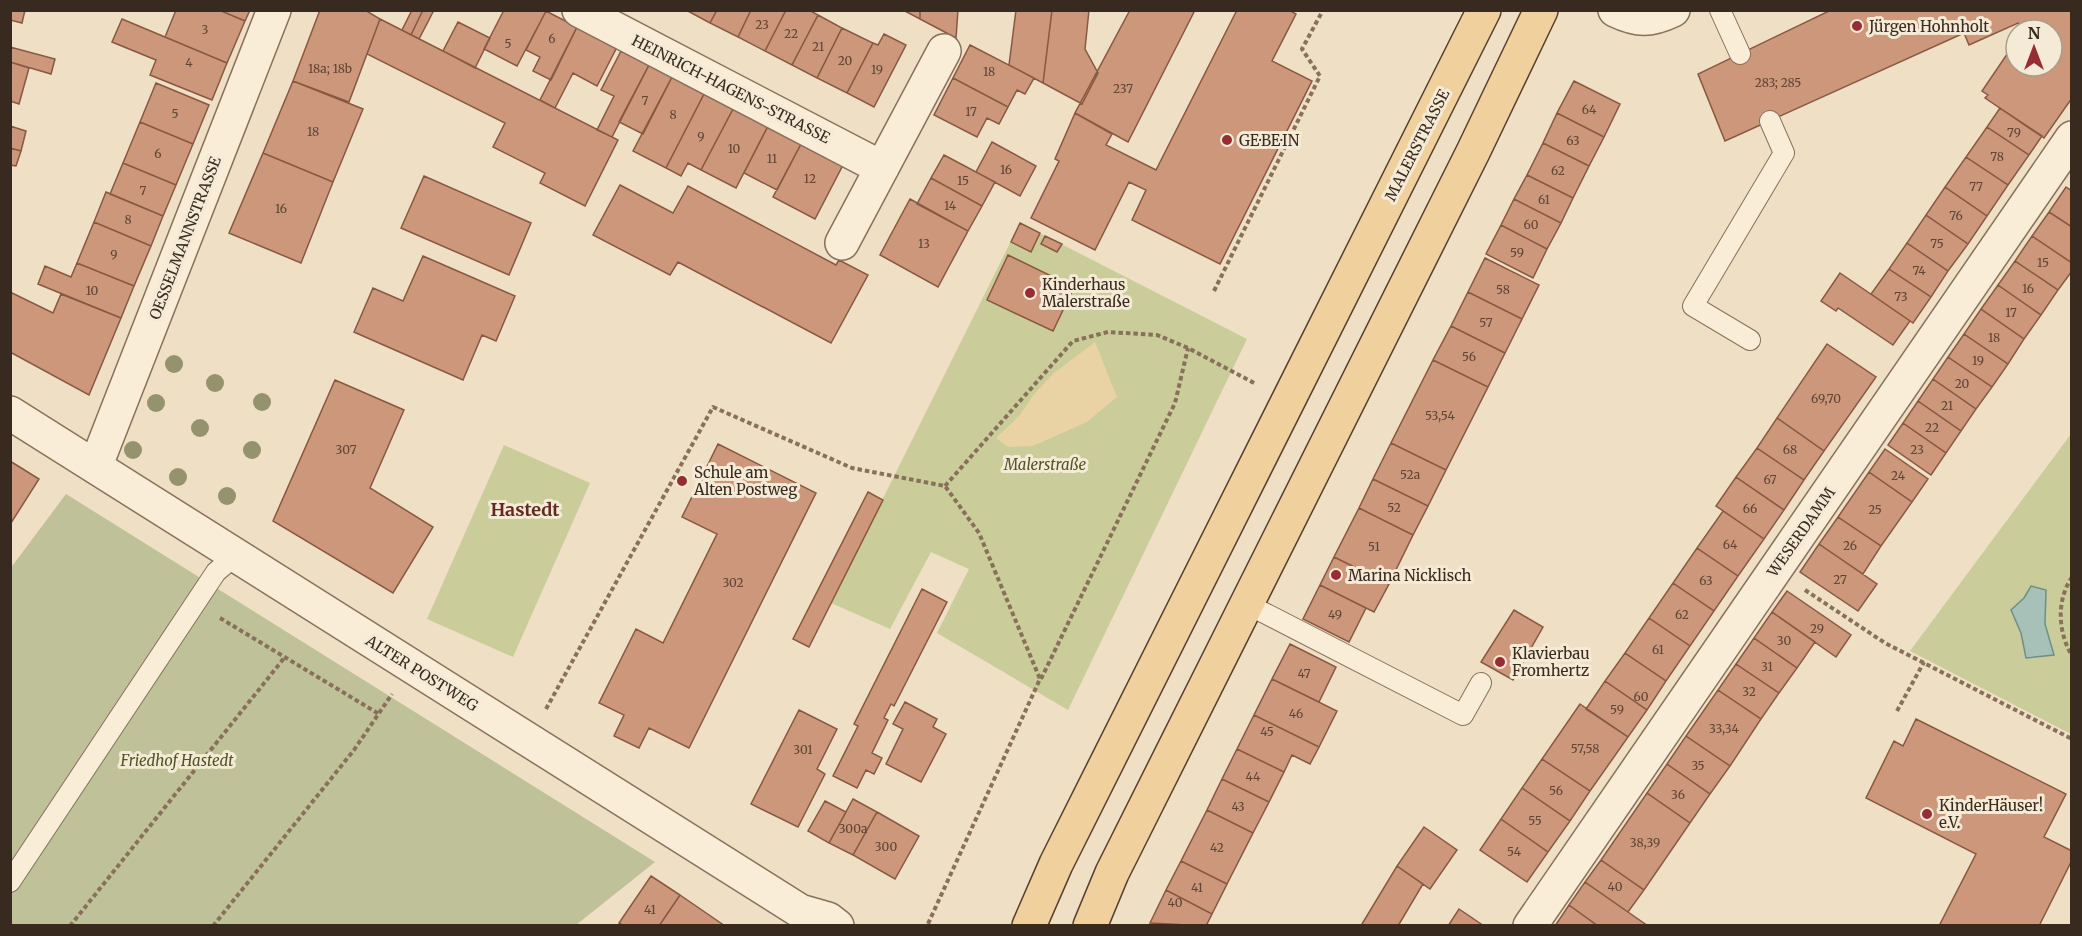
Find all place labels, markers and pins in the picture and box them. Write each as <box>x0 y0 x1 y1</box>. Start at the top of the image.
place label: Jürgen Hohnholt <box>1868 17 1989 36</box>
marker: Jürgen Hohnholt <box>1850 19 1864 33</box>
place label: GE·BE·IN <box>1239 131 1300 150</box>
marker: GE·BE·IN <box>1220 133 1234 147</box>
place label: Kinderhaus Malerstraße <box>1042 275 1130 311</box>
marker: Kinderhaus Malerstraße <box>1023 286 1037 300</box>
place label: Schule am Alten Postweg <box>693 463 797 499</box>
marker: Schule am Alten Postweg <box>675 474 689 488</box>
place label: Marina Nicklisch <box>1348 566 1472 585</box>
marker: Marina Nicklisch <box>1329 568 1343 582</box>
place label: Klavierbau Fromhertz <box>1512 644 1590 680</box>
marker: Klavierbau Fromhertz <box>1493 655 1507 669</box>
place label: KinderHäuser! e.V. <box>1939 796 2043 832</box>
marker: KinderHäuser! e.V. <box>1920 807 1934 821</box>

